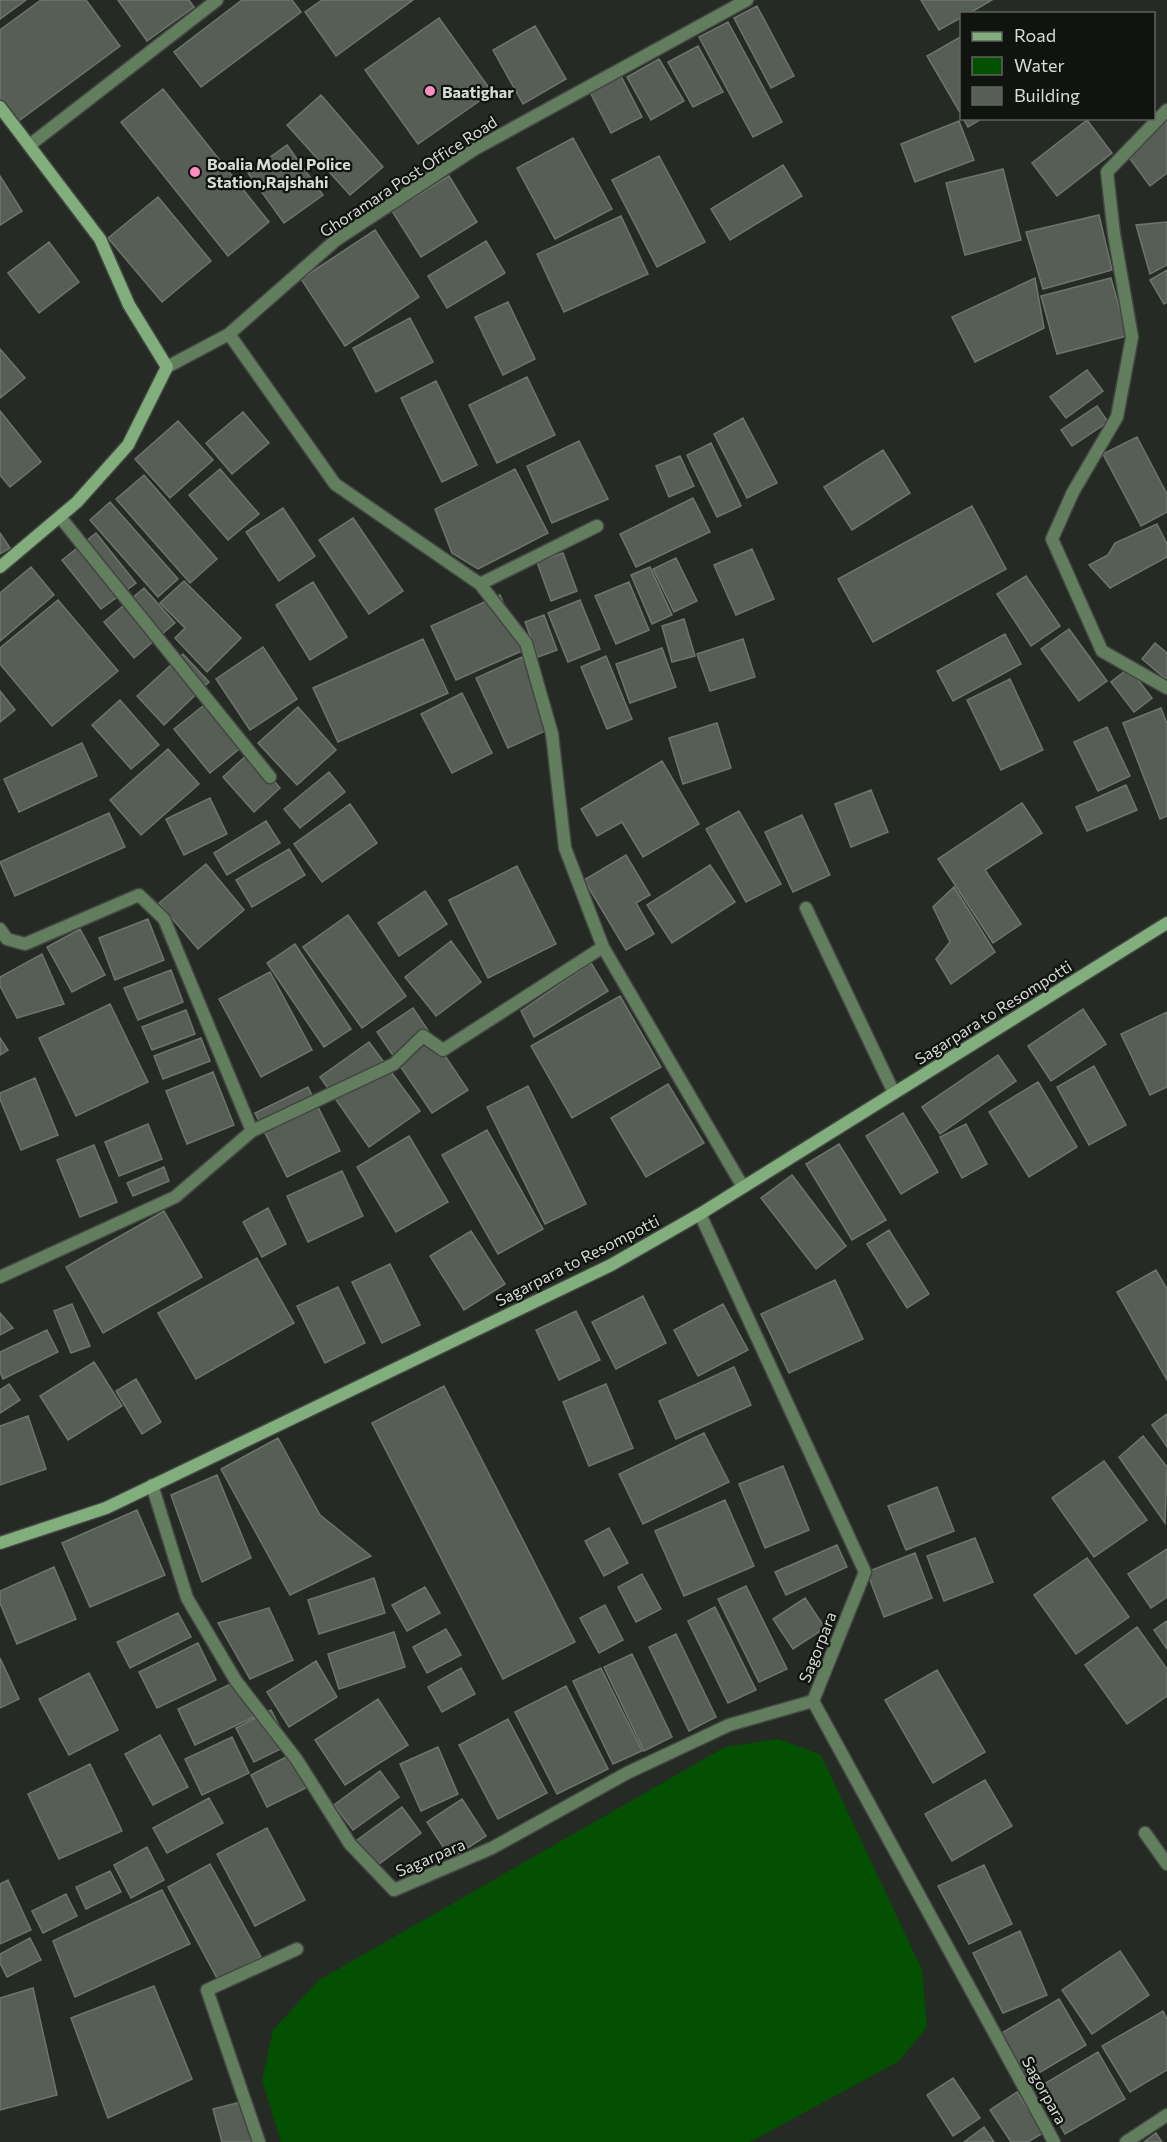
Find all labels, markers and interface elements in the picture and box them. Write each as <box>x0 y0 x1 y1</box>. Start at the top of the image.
legend <box>960 12 1155 120</box>
text: Road <box>1014 24 1056 46</box>
text: Water <box>1014 54 1065 76</box>
place label: Baatighar <box>442 82 514 101</box>
marker: Baatighar <box>423 84 437 98</box>
text: Building <box>1014 84 1080 106</box>
street label: Ghoramara Post Office Road <box>316 112 500 240</box>
place label: Boalia Model Police Station,Rajshahi <box>207 154 351 191</box>
marker: Boalia Model Police Station,Rajshahi <box>188 165 202 179</box>
street label: Sagarpara to Resompotti <box>911 956 1075 1068</box>
street label: Sagarpara to Resompotti <box>492 1210 662 1310</box>
street label: Sagorpara <box>794 1609 840 1685</box>
street label: Sagarpara <box>392 1834 468 1880</box>
street label: Sagorpara <box>1019 2053 1071 2127</box>

